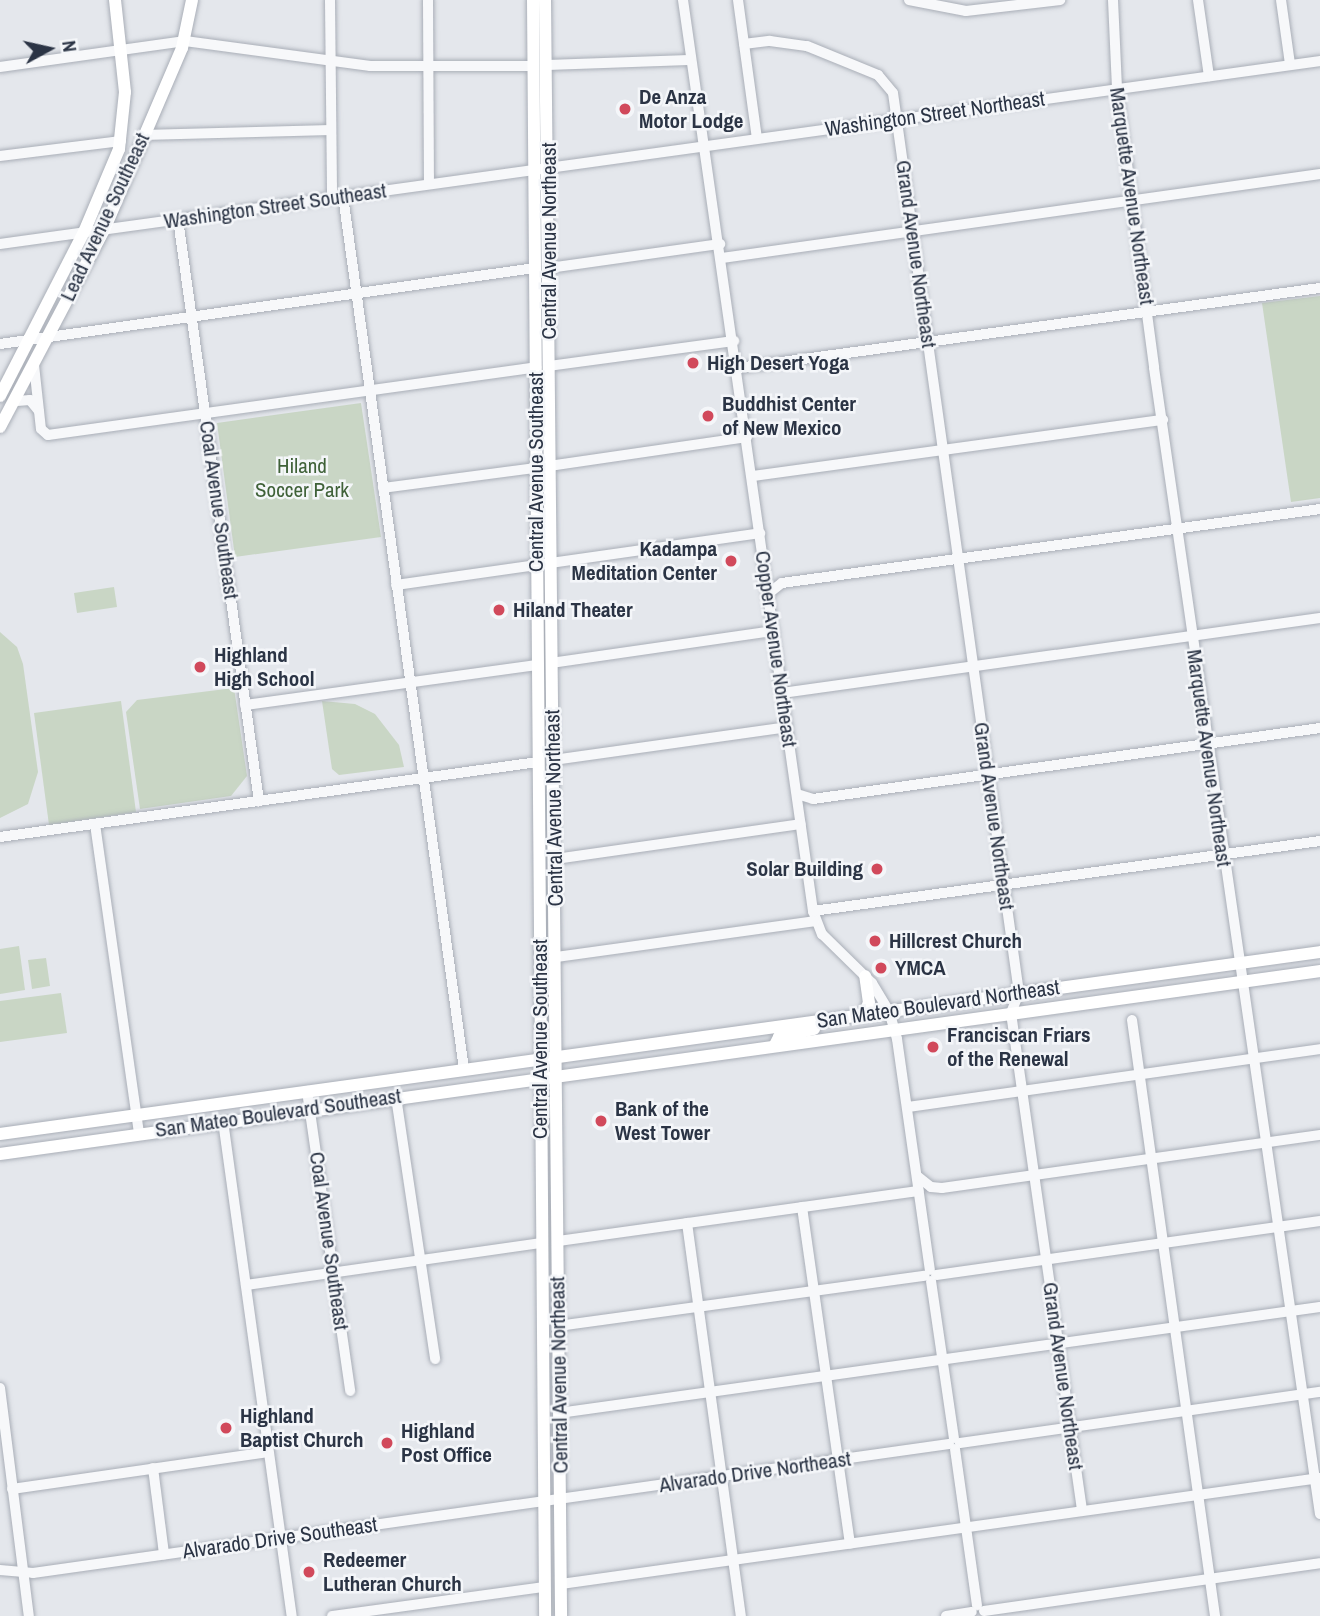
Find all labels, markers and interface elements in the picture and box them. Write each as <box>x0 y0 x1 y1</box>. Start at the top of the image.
north arrow <box>14 14 84 84</box>
text: N <box>56 39 83 53</box>
place label: De Anza Motor Lodge <box>639 84 743 134</box>
street label: Marquette Avenue Northeast <box>1104 85 1160 307</box>
street label: Washington Street Northeast <box>824 86 1046 142</box>
marker: De Anza Motor Lodge <box>617 101 633 117</box>
street label: Lead Avenue Southeast <box>55 129 155 305</box>
street label: Central Avenue Northeast <box>536 142 562 340</box>
street label: Grand Avenue Northeast <box>890 158 942 350</box>
street label: Washington Street Southeast <box>162 178 388 234</box>
place label: High Desert Yoga <box>707 350 849 376</box>
marker: High Desert Yoga <box>685 355 701 371</box>
street label: Central Avenue Southeast <box>523 372 549 572</box>
place label: Buddhist Center of New Mexico <box>722 391 856 441</box>
marker: Buddhist Center of New Mexico <box>700 408 716 424</box>
street label: Coal Avenue Southeast <box>194 419 244 601</box>
park label: Hiland Soccer Park <box>255 453 349 503</box>
place label: Kadampa Meditation Center <box>572 536 717 586</box>
street label: Copper Avenue Northeast <box>750 549 802 749</box>
marker: Kadampa Meditation Center <box>723 553 739 569</box>
place label: Hiland Theater <box>513 597 633 623</box>
marker: Hiland Theater <box>491 602 507 618</box>
place label: Highland High School <box>214 642 314 692</box>
street label: Marquette Avenue Northeast <box>1181 647 1237 869</box>
marker: Highland High School <box>192 659 208 675</box>
street label: Central Avenue Northeast <box>540 709 568 907</box>
street label: Grand Avenue Northeast <box>968 720 1020 912</box>
place label: Solar Building <box>746 856 863 882</box>
marker: Solar Building <box>869 861 885 877</box>
place label: Hillcrest Church <box>889 928 1022 954</box>
marker: Hillcrest Church <box>867 933 883 949</box>
street label: Central Avenue Southeast <box>527 939 553 1139</box>
place label: YMCA <box>895 955 946 981</box>
marker: YMCA <box>873 960 889 976</box>
street label: San Mateo Boulevard Northeast <box>815 974 1061 1034</box>
place label: Franciscan Friars of the Renewal <box>947 1022 1091 1072</box>
marker: Franciscan Friars of the Renewal <box>925 1039 941 1055</box>
street label: San Mateo Boulevard Southeast <box>153 1083 403 1143</box>
place label: Bank of the West Tower <box>615 1096 710 1146</box>
marker: Bank of the West Tower <box>593 1113 609 1129</box>
street label: Coal Avenue Southeast <box>304 1150 354 1332</box>
street label: Central Avenue Northeast <box>545 1276 573 1474</box>
street label: Grand Avenue Northeast <box>1037 1280 1089 1472</box>
place label: Highland Baptist Church <box>240 1403 363 1453</box>
place label: Highland Post Office <box>401 1418 492 1468</box>
marker: Highland Baptist Church <box>218 1420 234 1436</box>
marker: Highland Post Office <box>379 1435 395 1451</box>
street label: Alvarado Drive Northeast <box>658 1446 852 1498</box>
street label: Alvarado Drive Southeast <box>181 1512 379 1564</box>
place label: Redeemer Lutheran Church <box>323 1547 462 1597</box>
marker: Redeemer Lutheran Church <box>301 1564 317 1580</box>

